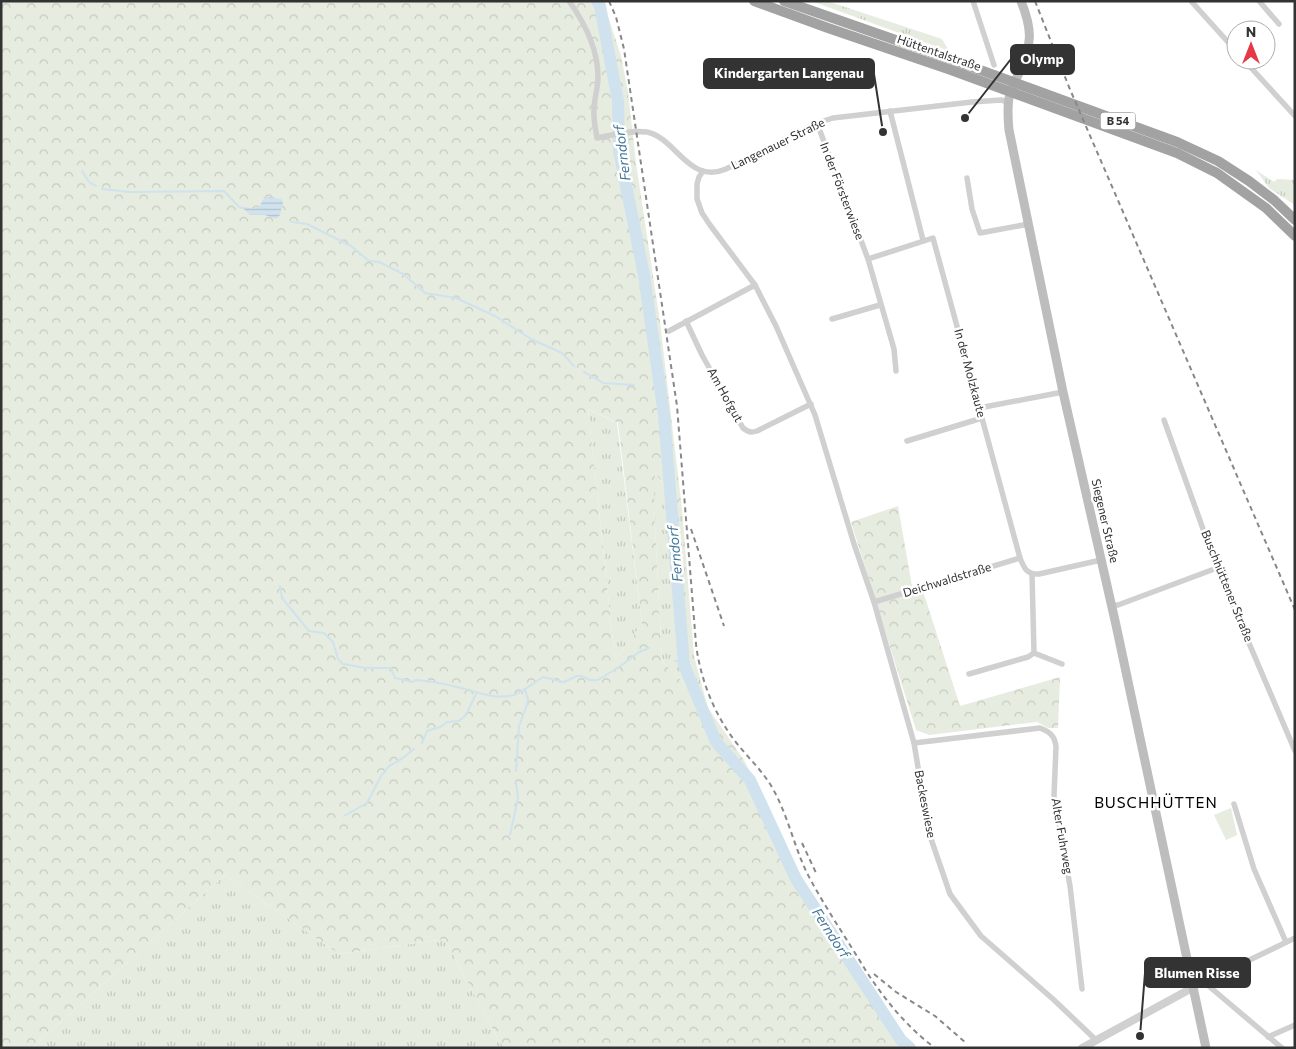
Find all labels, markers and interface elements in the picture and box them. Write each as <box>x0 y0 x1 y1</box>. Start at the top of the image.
north arrow <box>1226 20 1276 70</box>
text: N <box>1246 23 1256 40</box>
street label: Hüttentalstraße <box>896 31 983 73</box>
callout: Olymp <box>1011 45 1074 74</box>
text: Olymp <box>1020 50 1064 67</box>
callout: Kindergarten Langenau <box>704 59 874 88</box>
text: Kindergarten Langenau <box>714 64 864 81</box>
road number: B 54 <box>1100 112 1136 130</box>
street label: Langenauer Straße <box>728 114 827 172</box>
water label: Ferndorf <box>609 123 633 182</box>
street label: In der Försterwiese <box>818 140 868 241</box>
street label: In der Molzkaute <box>952 327 990 419</box>
street label: Am Hofgut <box>705 365 747 424</box>
street label: Siegener Straße <box>1089 477 1122 564</box>
water label: Ferndorf <box>663 524 685 583</box>
street label: Buschhüttener Straße <box>1199 528 1257 643</box>
street label: Deichwaldstraße <box>901 559 993 599</box>
street label: Backeswiese <box>913 769 939 839</box>
district label: BUSCHHÜTTEN <box>1094 793 1218 811</box>
street label: Alter Fuhrweg <box>1049 797 1077 875</box>
water label: Ferndorf <box>809 904 855 962</box>
callout: Blumen Risse <box>1145 958 1250 987</box>
text: Blumen Risse <box>1154 964 1240 981</box>

